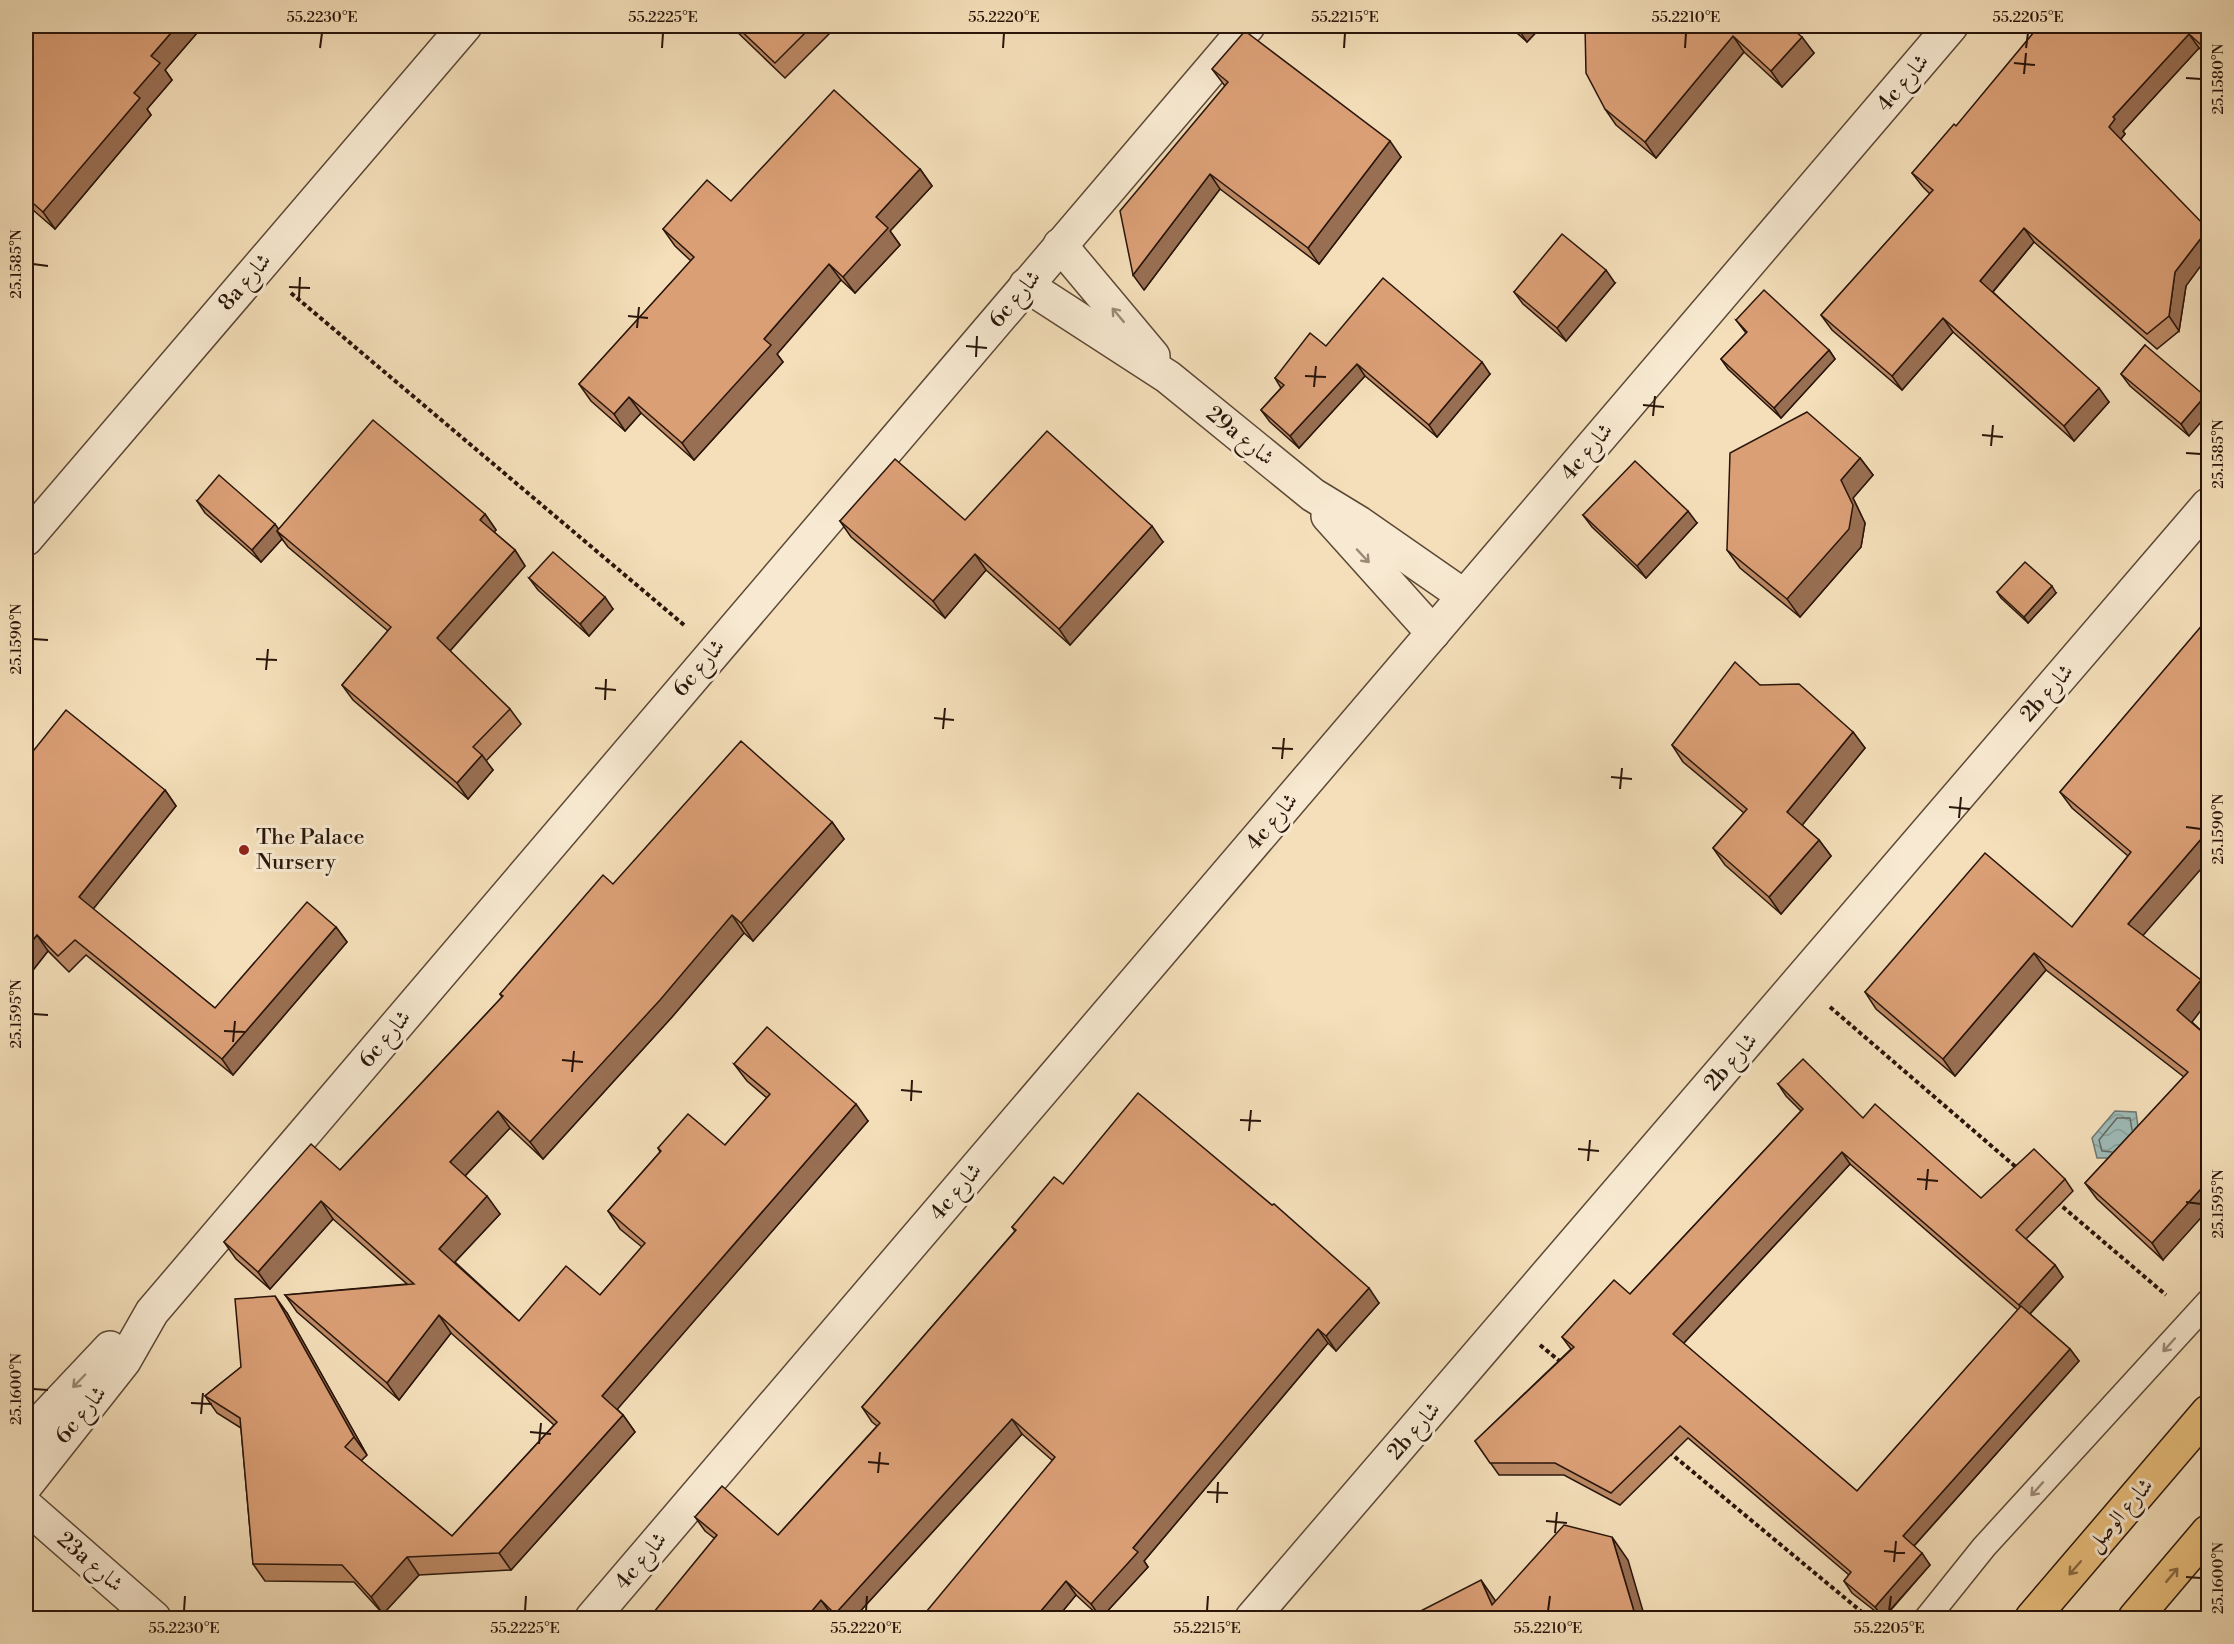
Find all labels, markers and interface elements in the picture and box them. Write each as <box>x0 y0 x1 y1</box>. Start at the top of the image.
text: 55.2230°E <box>286 8 358 27</box>
text: 55.2225°E <box>628 8 698 27</box>
text: 55.2220°E <box>968 8 1040 27</box>
text: 55.2215°E <box>1311 8 1379 27</box>
text: 55.2210°E <box>1652 8 1720 27</box>
text: 55.2205°E <box>1992 8 2064 27</box>
text: 25.1580°N <box>2209 44 2228 114</box>
street label: 4c شارع <box>1871 49 1938 120</box>
text: 25.1585°N <box>7 229 26 299</box>
street label: 8a شارع <box>213 248 280 319</box>
street label: 6c شارع <box>983 265 1050 336</box>
one-way arrow <box>1112 307 1125 323</box>
street label: 29a شارع <box>1198 400 1279 475</box>
street label: 4c شارع <box>1555 418 1622 489</box>
text: 25.1585°N <box>2209 419 2228 489</box>
one-way arrow <box>1356 548 1370 563</box>
text: 25.1590°N <box>7 604 26 674</box>
street label: 6c شارع <box>667 634 734 705</box>
street label: 2b شارع <box>2015 659 2082 730</box>
street label: 4c شارع <box>1240 788 1307 859</box>
text: 25.1590°N <box>2209 794 2228 864</box>
place label: The Palace Nursery <box>256 824 365 876</box>
marker: The Palace Nursery <box>237 843 251 857</box>
text: 25.1595°N <box>7 979 26 1049</box>
street label: 6c شارع <box>353 1005 420 1076</box>
street label: 2b شارع <box>1699 1028 1766 1099</box>
street label: 4c شارع <box>924 1158 991 1229</box>
text: 25.1595°N <box>2209 1169 2228 1239</box>
one-way arrow <box>2162 1337 2176 1352</box>
text: 25.1600°N <box>7 1353 26 1425</box>
one-way arrow <box>72 1373 86 1388</box>
street label: 6c شارع <box>49 1380 116 1452</box>
street label: 2b شارع <box>1382 1397 1449 1468</box>
street label: شارع الوصل <box>2081 1473 2162 1560</box>
one-way arrow <box>2030 1481 2044 1496</box>
street label: 23a شارع <box>49 1526 129 1601</box>
street label: 4c شارع <box>609 1527 676 1598</box>
text: 25.1600°N <box>2209 1542 2228 1614</box>
one-way arrow <box>2068 1560 2082 1575</box>
one-way arrow <box>2165 1568 2179 1583</box>
text: 55.2230°E <box>148 1619 220 1638</box>
text: 55.2225°E <box>490 1619 560 1638</box>
text: 55.2220°E <box>830 1619 902 1638</box>
text: 55.2215°E <box>1173 1619 1241 1638</box>
text: 55.2210°E <box>1514 1619 1582 1638</box>
text: 55.2205°E <box>1853 1619 1925 1638</box>

